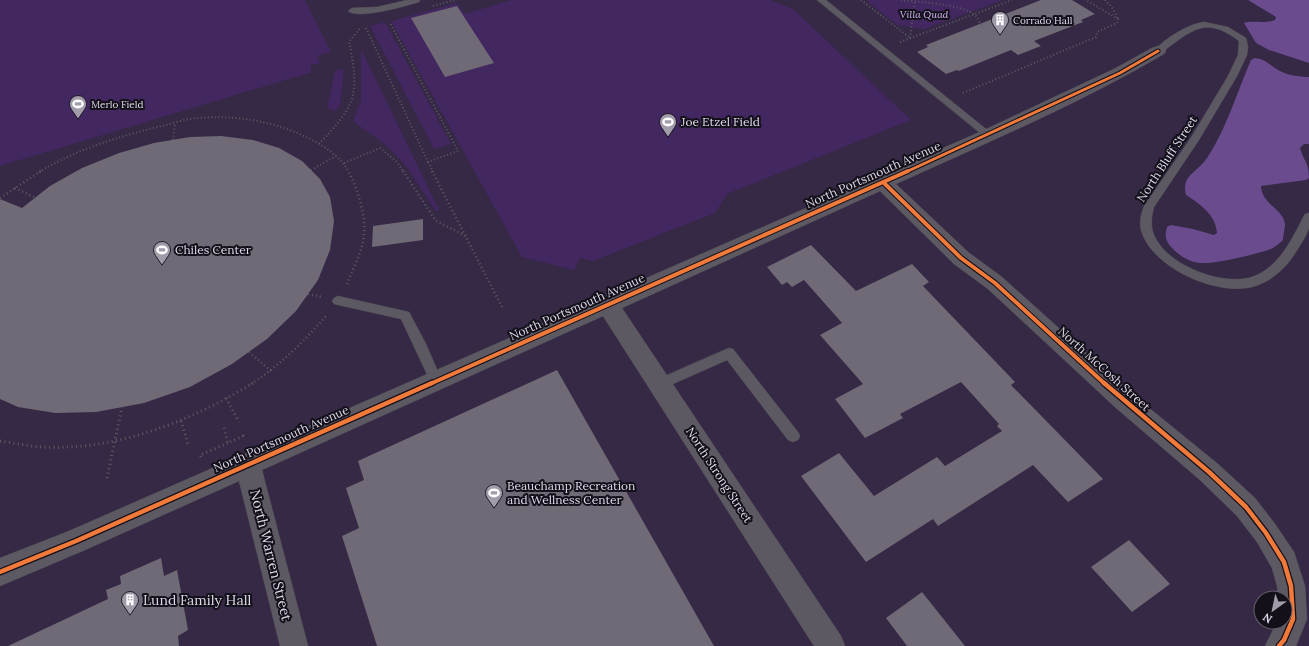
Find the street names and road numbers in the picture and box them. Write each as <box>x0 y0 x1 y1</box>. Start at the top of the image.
street label: North Bluff Street <box>1133 113 1200 205</box>
street label: North Portsmouth Avenue <box>803 138 943 211</box>
street label: North Portsmouth Avenue <box>507 270 647 343</box>
street label: North McCosh Street <box>1055 323 1154 414</box>
street label: North Portsmouth Avenue <box>211 402 351 475</box>
street label: North Strong Street <box>683 424 756 526</box>
street label: North Warren Street <box>246 488 296 623</box>

